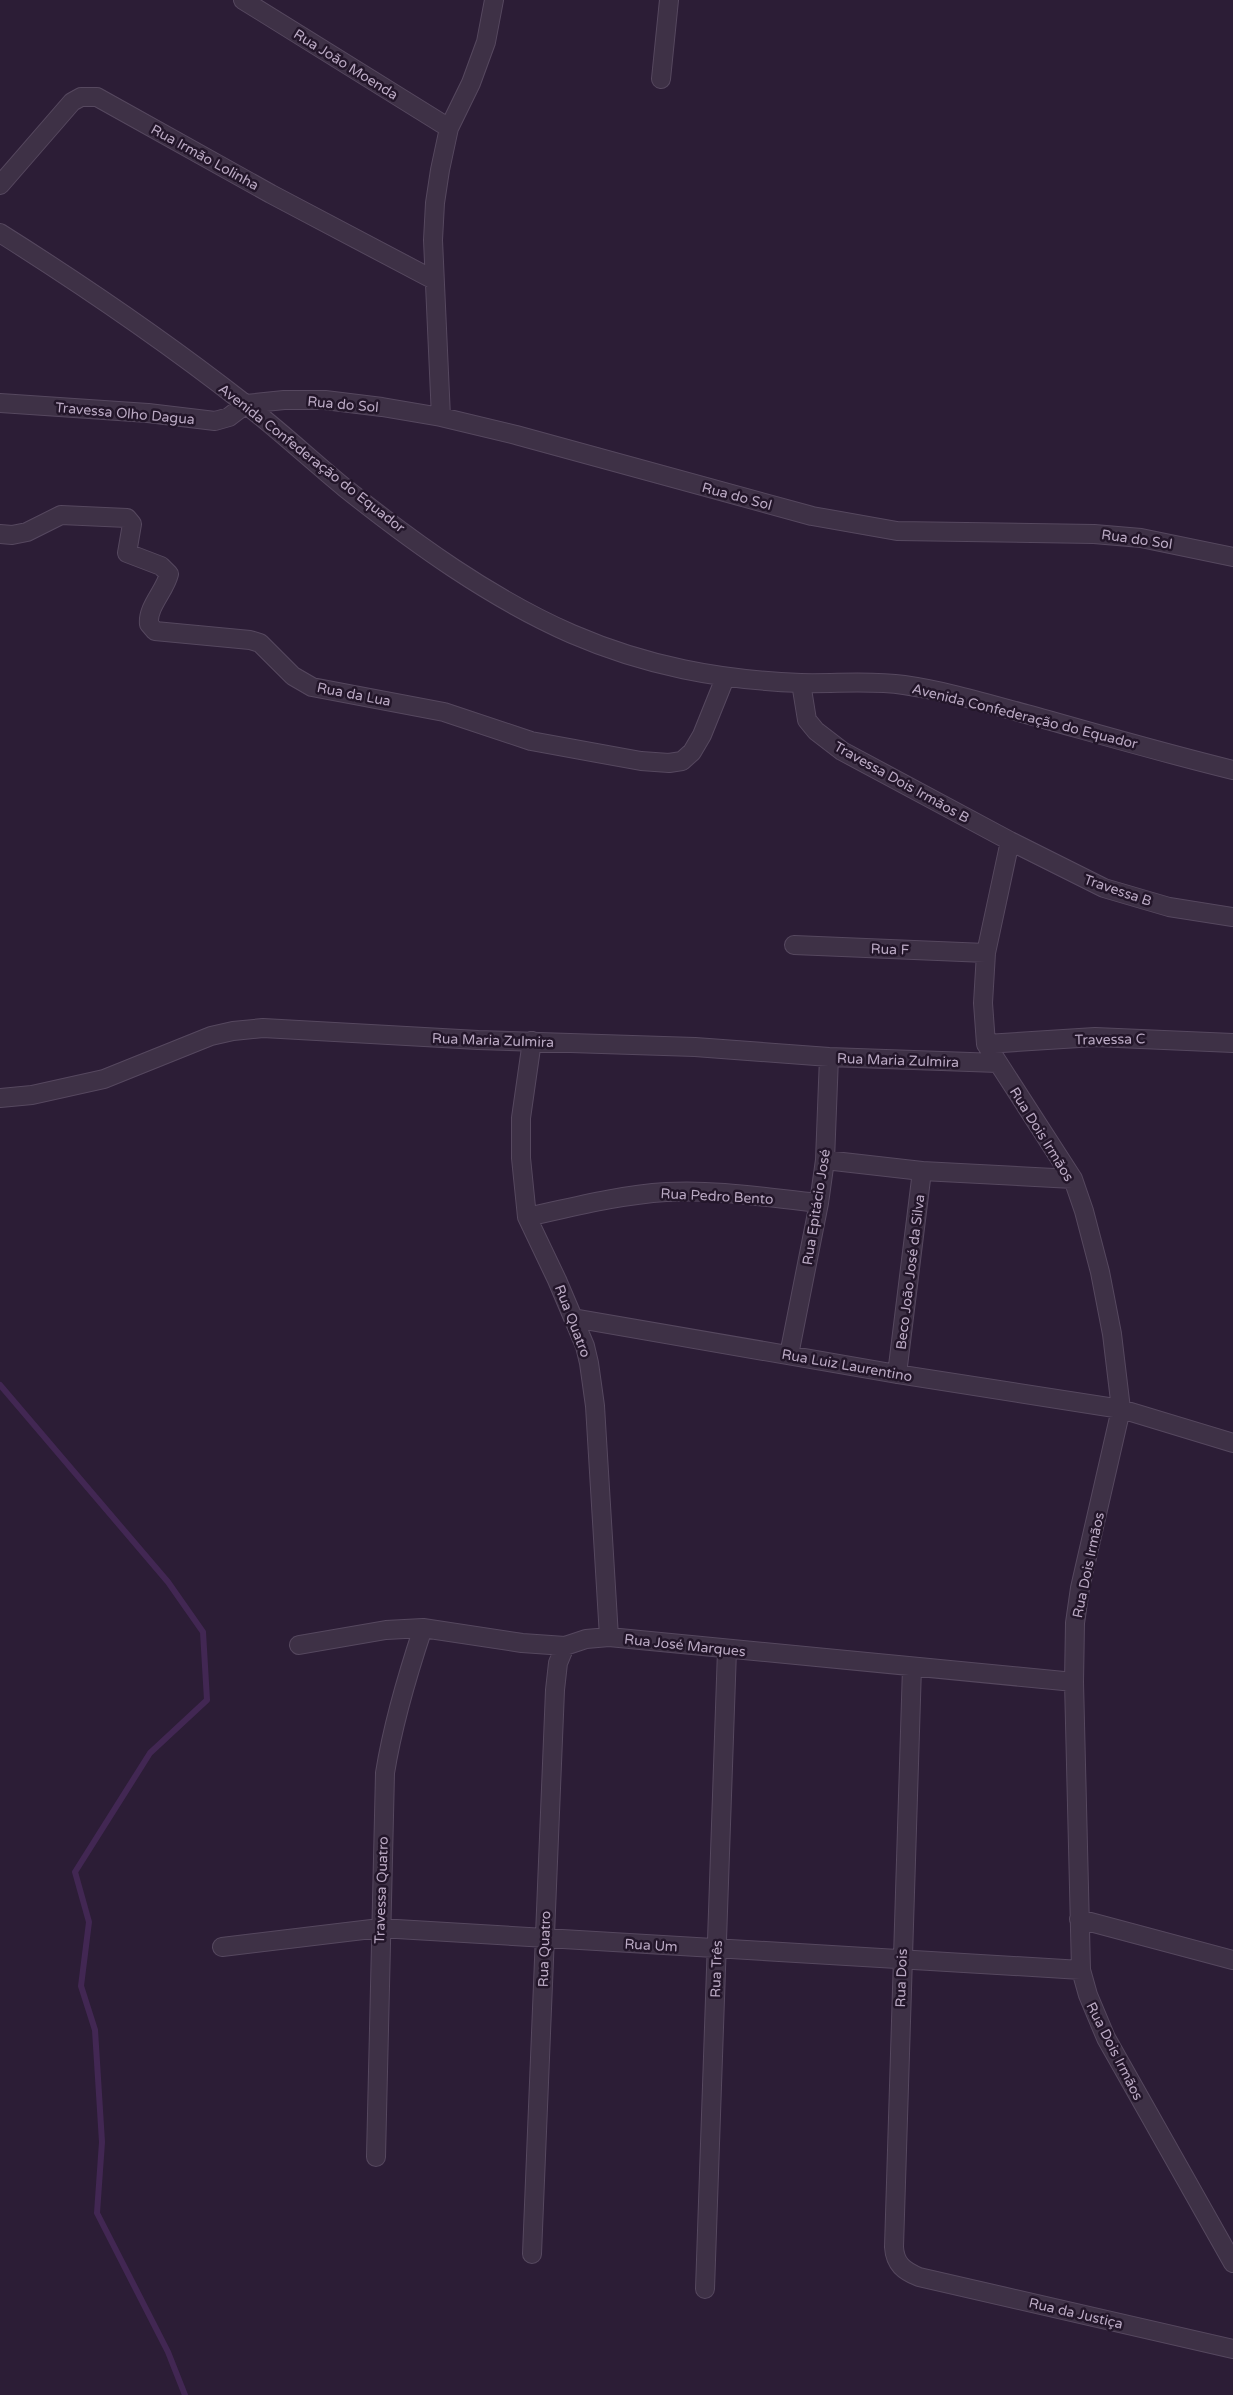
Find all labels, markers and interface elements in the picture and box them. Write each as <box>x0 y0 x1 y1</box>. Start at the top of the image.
street label: Rua João Moenda <box>290 25 401 103</box>
street label: Rua Irmão Lolinha <box>148 121 262 194</box>
street label: Avenida Confederação do Equador <box>215 380 409 537</box>
street label: Rua do Sol <box>307 393 379 416</box>
street label: Travessa Olho Dagua <box>55 399 195 428</box>
street label: Rua do Sol <box>700 479 774 514</box>
street label: Rua do Sol <box>1100 526 1174 553</box>
street label: Rua da Lua <box>316 679 392 710</box>
street label: Avenida Confederação do Equador <box>910 680 1140 753</box>
street label: Travessa Dois Irmãos B <box>831 738 972 827</box>
street label: Travessa B <box>1082 871 1154 910</box>
street label: Rua F <box>870 940 910 959</box>
street label: Rua Maria Zulmira <box>432 1030 554 1051</box>
street label: Travessa C <box>1075 1030 1146 1049</box>
street label: Rua Maria Zulmira <box>837 1050 959 1071</box>
street label: Rua Dois Irmãos <box>1006 1084 1077 1185</box>
street label: Rua Epitácio José <box>799 1148 834 1266</box>
street label: Rua Pedro Bento <box>660 1185 774 1208</box>
street label: Beco João José da Silva <box>893 1193 928 1351</box>
street label: Rua Quatro <box>551 1282 594 1360</box>
street label: Rua Luiz Laurentino <box>780 1346 914 1385</box>
street label: Rua Dois Irmãos <box>1069 1510 1108 1620</box>
street label: Rua José Marques <box>623 1631 747 1660</box>
street label: Travessa Quatro <box>371 1836 392 1944</box>
street label: Rua Quatro <box>535 1910 554 1988</box>
street label: Rua Um <box>624 1936 678 1955</box>
street label: Rua Três <box>707 1940 726 1998</box>
street label: Rua Dois <box>892 1948 911 2008</box>
street label: Rua Dois Irmãos <box>1083 1999 1147 2103</box>
street label: Rua da Justiça <box>1027 2294 1125 2333</box>

